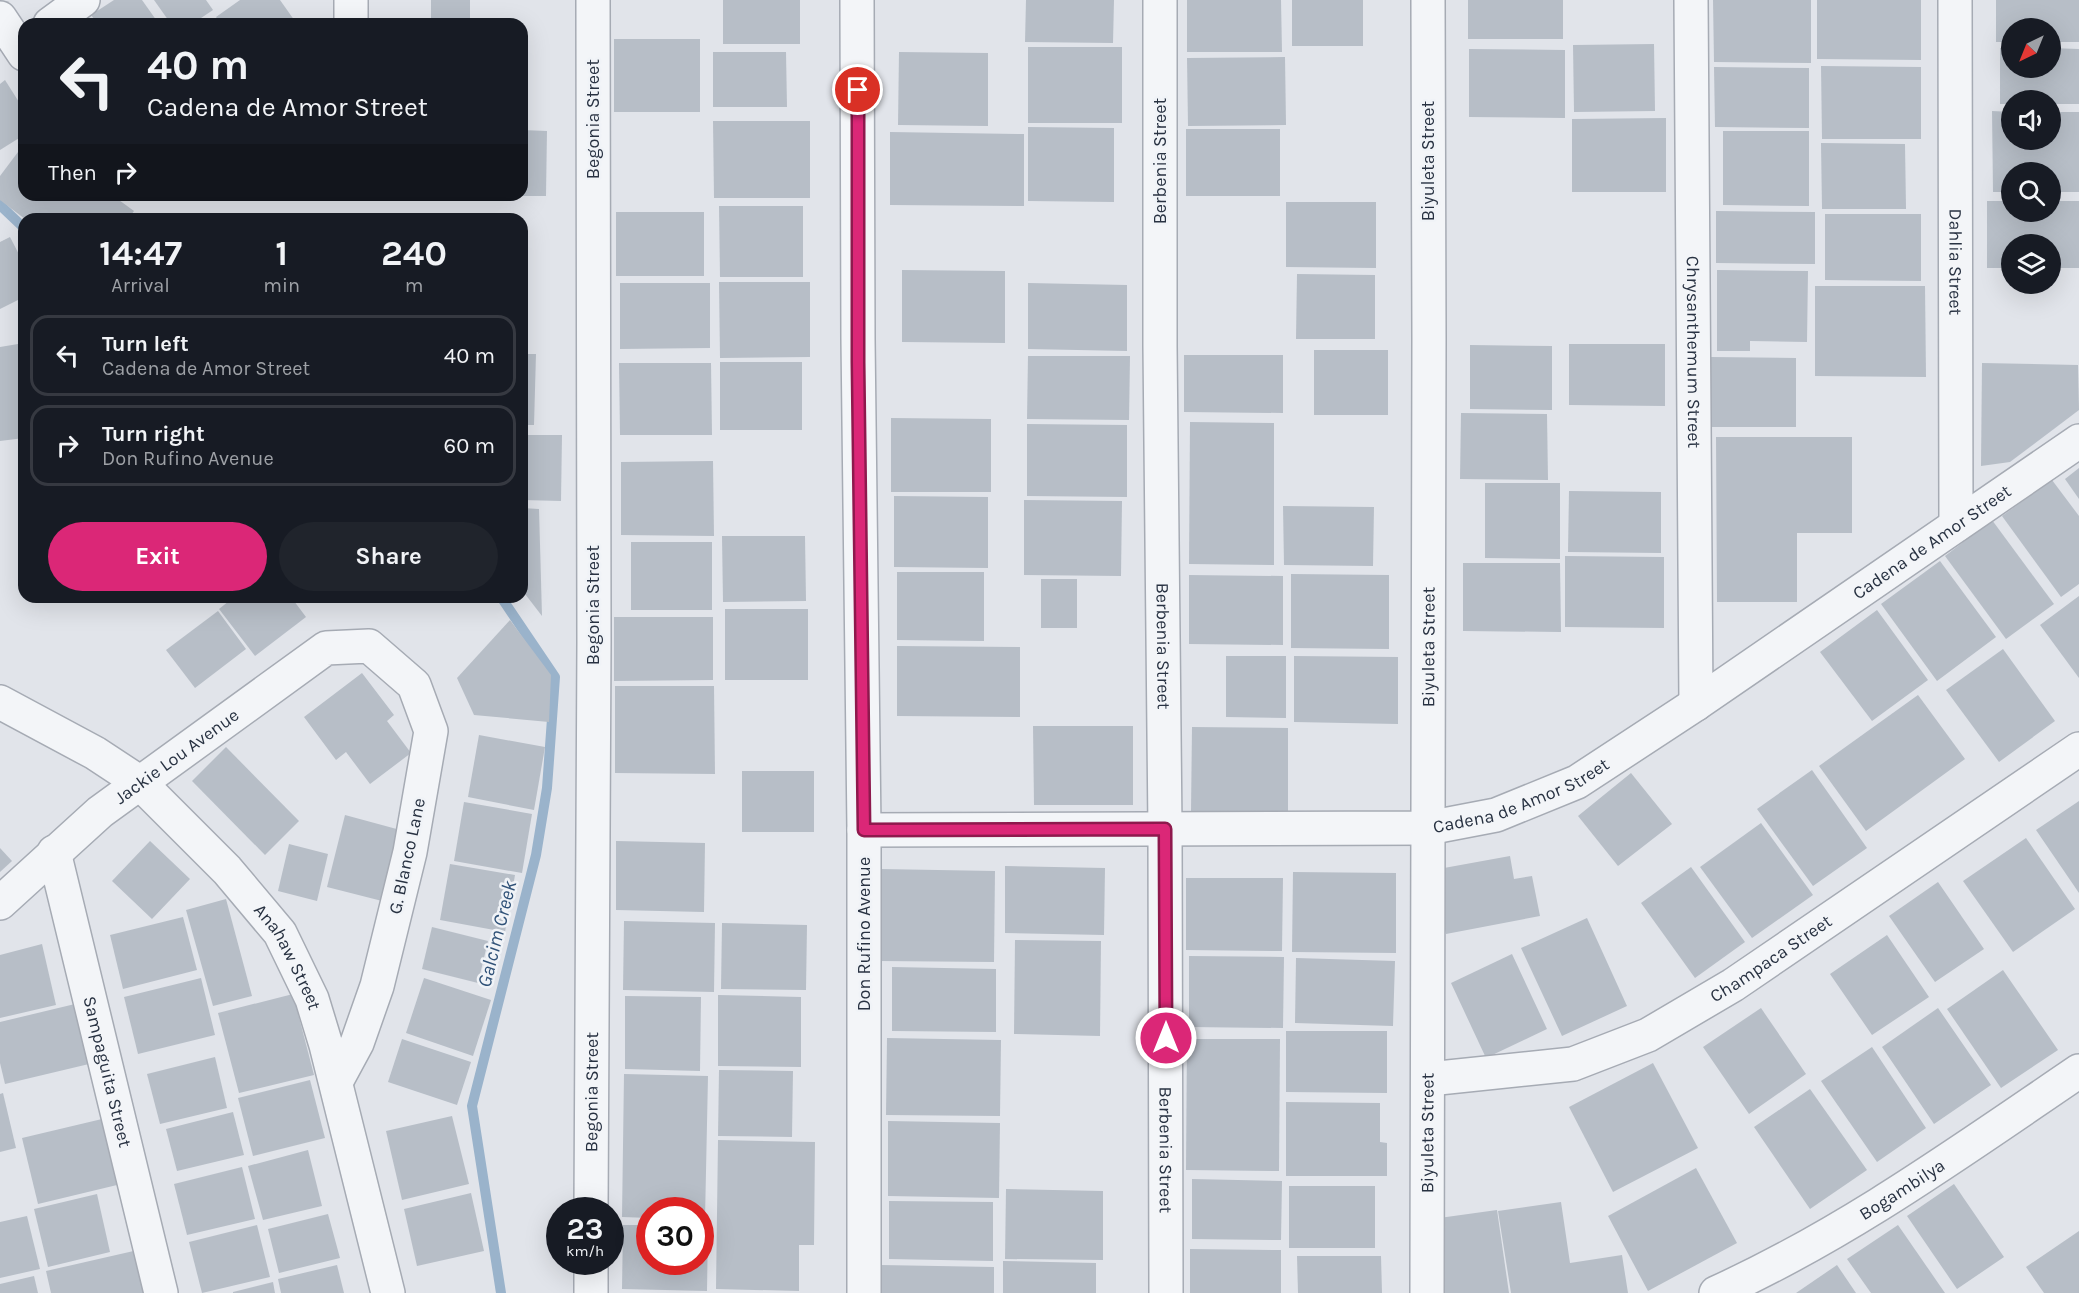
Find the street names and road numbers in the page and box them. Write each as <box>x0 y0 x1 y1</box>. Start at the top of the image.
street label: Begonia Street <box>582 59 604 179</box>
street label: Berbenia Street <box>1149 97 1171 224</box>
street label: Biyuleta Street <box>1417 101 1439 221</box>
street label: Dahlia Street <box>1944 209 1967 316</box>
street label: Chrysanthemum Street <box>1682 256 1705 448</box>
street label: Cadena de Amor Street <box>1848 480 2015 604</box>
street label: Begonia Street <box>582 545 604 665</box>
street label: Berbenia Street <box>1151 582 1175 710</box>
street label: Biyuleta Street <box>1417 586 1439 707</box>
street label: Jackie Lou Avenue <box>110 704 243 809</box>
street label: Cadena de Amor Street <box>1431 753 1613 838</box>
street label: G. Blanco Lane <box>384 796 430 916</box>
street label: Don Rufino Avenue <box>853 857 875 1011</box>
street label: Anahaw Street <box>249 899 326 1013</box>
street label: Champaca Street <box>1706 910 1836 1007</box>
street label: Sampaguita Street <box>78 994 136 1150</box>
street label: Begonia Street <box>580 1032 603 1152</box>
street label: Biyuleta Street <box>1416 1072 1438 1193</box>
street label: Berbenia Street <box>1155 1087 1177 1214</box>
street label: Bogambilya <box>1855 1154 1949 1225</box>

